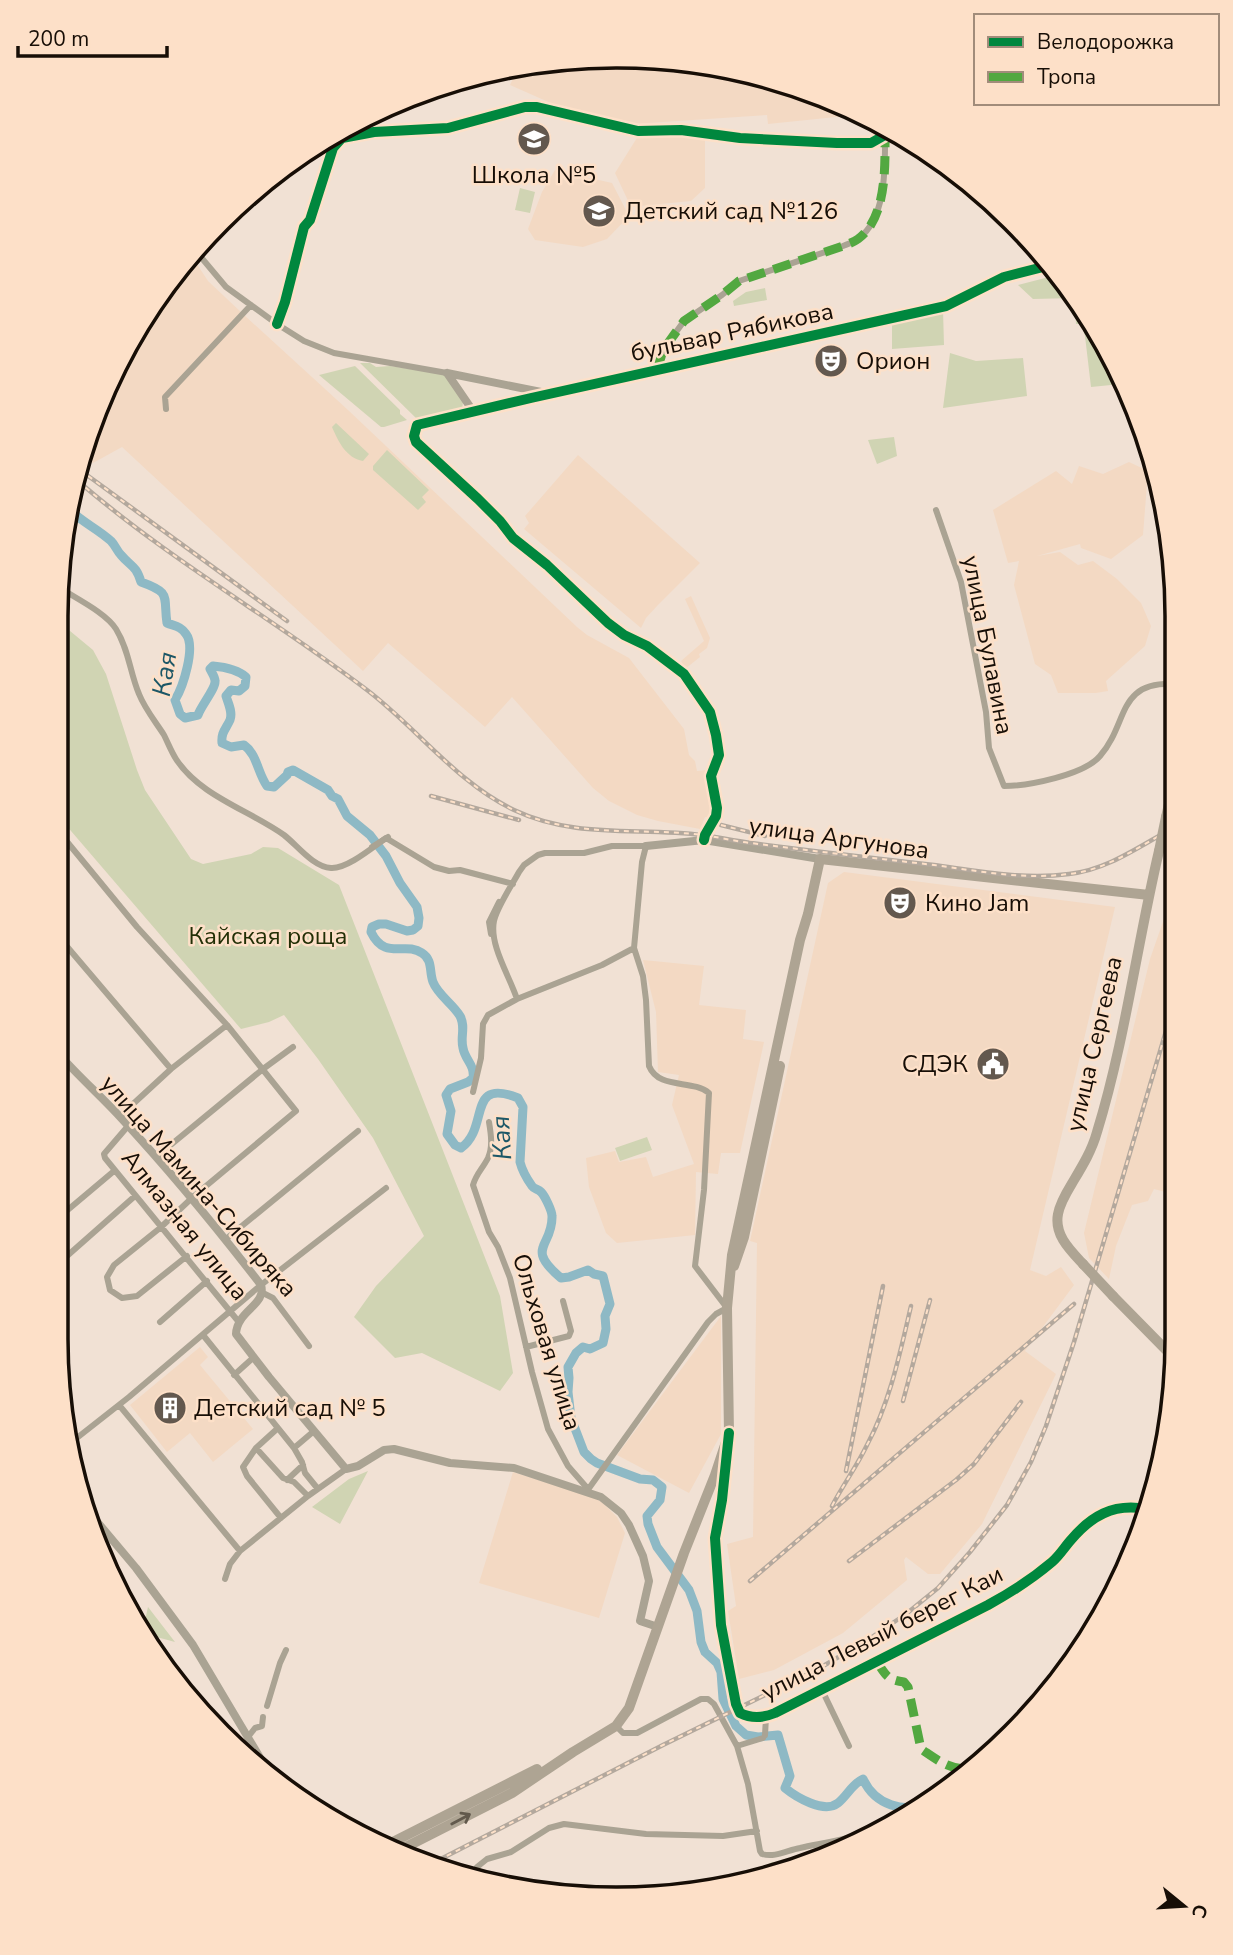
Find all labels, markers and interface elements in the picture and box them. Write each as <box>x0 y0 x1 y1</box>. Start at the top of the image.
scale bar <box>18 14 166 58</box>
legend <box>974 14 1219 105</box>
text: 200 m <box>28 25 89 53</box>
text: Велодорожка <box>1037 28 1174 56</box>
text: Тропа <box>1037 63 1096 91</box>
school or university icon: Школа №5 <box>515 120 553 158</box>
place label: Школа №5 <box>472 159 596 191</box>
school or university icon: Детский сад №126 <box>580 192 618 230</box>
place label: Детский сад №126 <box>624 195 838 227</box>
street label: бульвар Рябикова <box>628 295 836 369</box>
theatre icon: Орион <box>812 342 850 380</box>
place label: Орион <box>856 345 930 377</box>
street label: улица Булавина <box>955 553 1021 737</box>
water label: Кая <box>144 649 185 699</box>
street label: улица Аргунова <box>747 810 931 866</box>
theatre icon: Кино Jam <box>881 884 919 922</box>
place label: Кино Jam <box>925 887 1029 919</box>
park label: Кайская роща <box>189 920 347 952</box>
street label: улица Сергеева <box>1058 953 1130 1135</box>
public building icon: СДЭК <box>974 1045 1012 1083</box>
place label: СДЭК <box>902 1048 969 1080</box>
street label: улица Мамина-Сибиряка <box>94 1068 304 1304</box>
water label: Кая <box>483 1115 520 1161</box>
street label: Алмазная улица <box>114 1143 256 1307</box>
street label: Ольховая улица <box>505 1250 589 1434</box>
building icon: Детский сад № 5 <box>151 1389 189 1427</box>
place label: Детский сад № 5 <box>194 1392 386 1424</box>
street label: улица Левый берег Каи <box>756 1558 1008 1708</box>
one-way arrow <box>450 1812 471 1826</box>
north arrow <box>1149 1871 1219 1941</box>
text: С <box>1185 1901 1214 1921</box>

